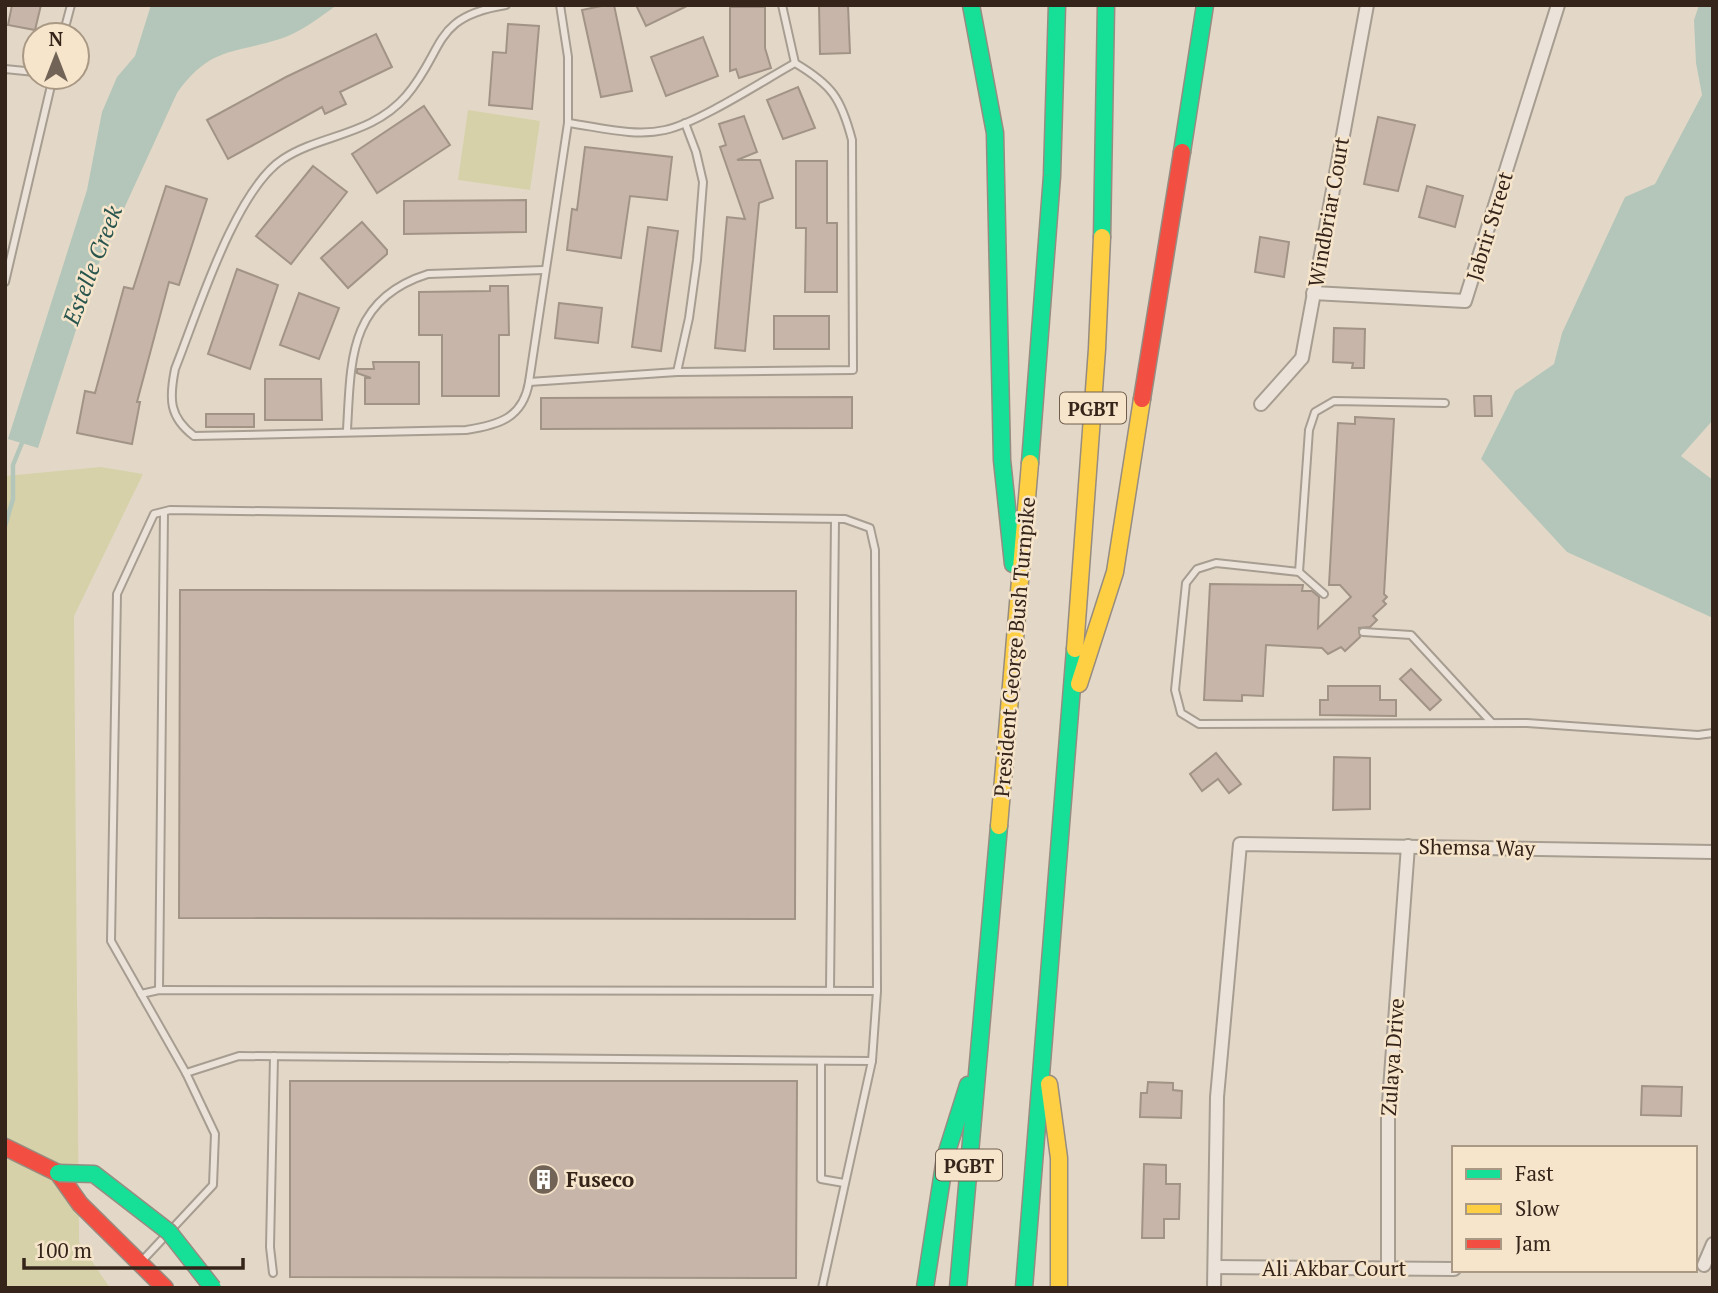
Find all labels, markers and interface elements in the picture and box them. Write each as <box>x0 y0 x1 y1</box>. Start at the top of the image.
north arrow <box>21 21 91 91</box>
text: N <box>49 26 64 51</box>
street label: Windbriar Court <box>1301 134 1355 289</box>
street label: Jabrir Street <box>1459 168 1519 284</box>
water label: Estelle Creek <box>55 200 129 330</box>
road number: PGBT <box>1060 392 1126 424</box>
street label: President George Bush Turnpike <box>987 496 1041 798</box>
street label: Shemsa Way <box>1418 832 1536 862</box>
street label: Zulaya Drive <box>1374 997 1410 1117</box>
legend <box>1452 1146 1697 1272</box>
road number: PGBT <box>936 1149 1002 1180</box>
text: Fast <box>1515 1159 1554 1187</box>
building icon: Fuseco <box>526 1162 560 1196</box>
place label: Fuseco <box>566 1165 634 1193</box>
text: Slow <box>1515 1194 1560 1222</box>
scale bar <box>24 1226 243 1270</box>
text: Jam <box>1515 1229 1551 1257</box>
text: 100 m <box>35 1236 92 1264</box>
street label: Ali Akbar Court <box>1262 1254 1407 1282</box>

